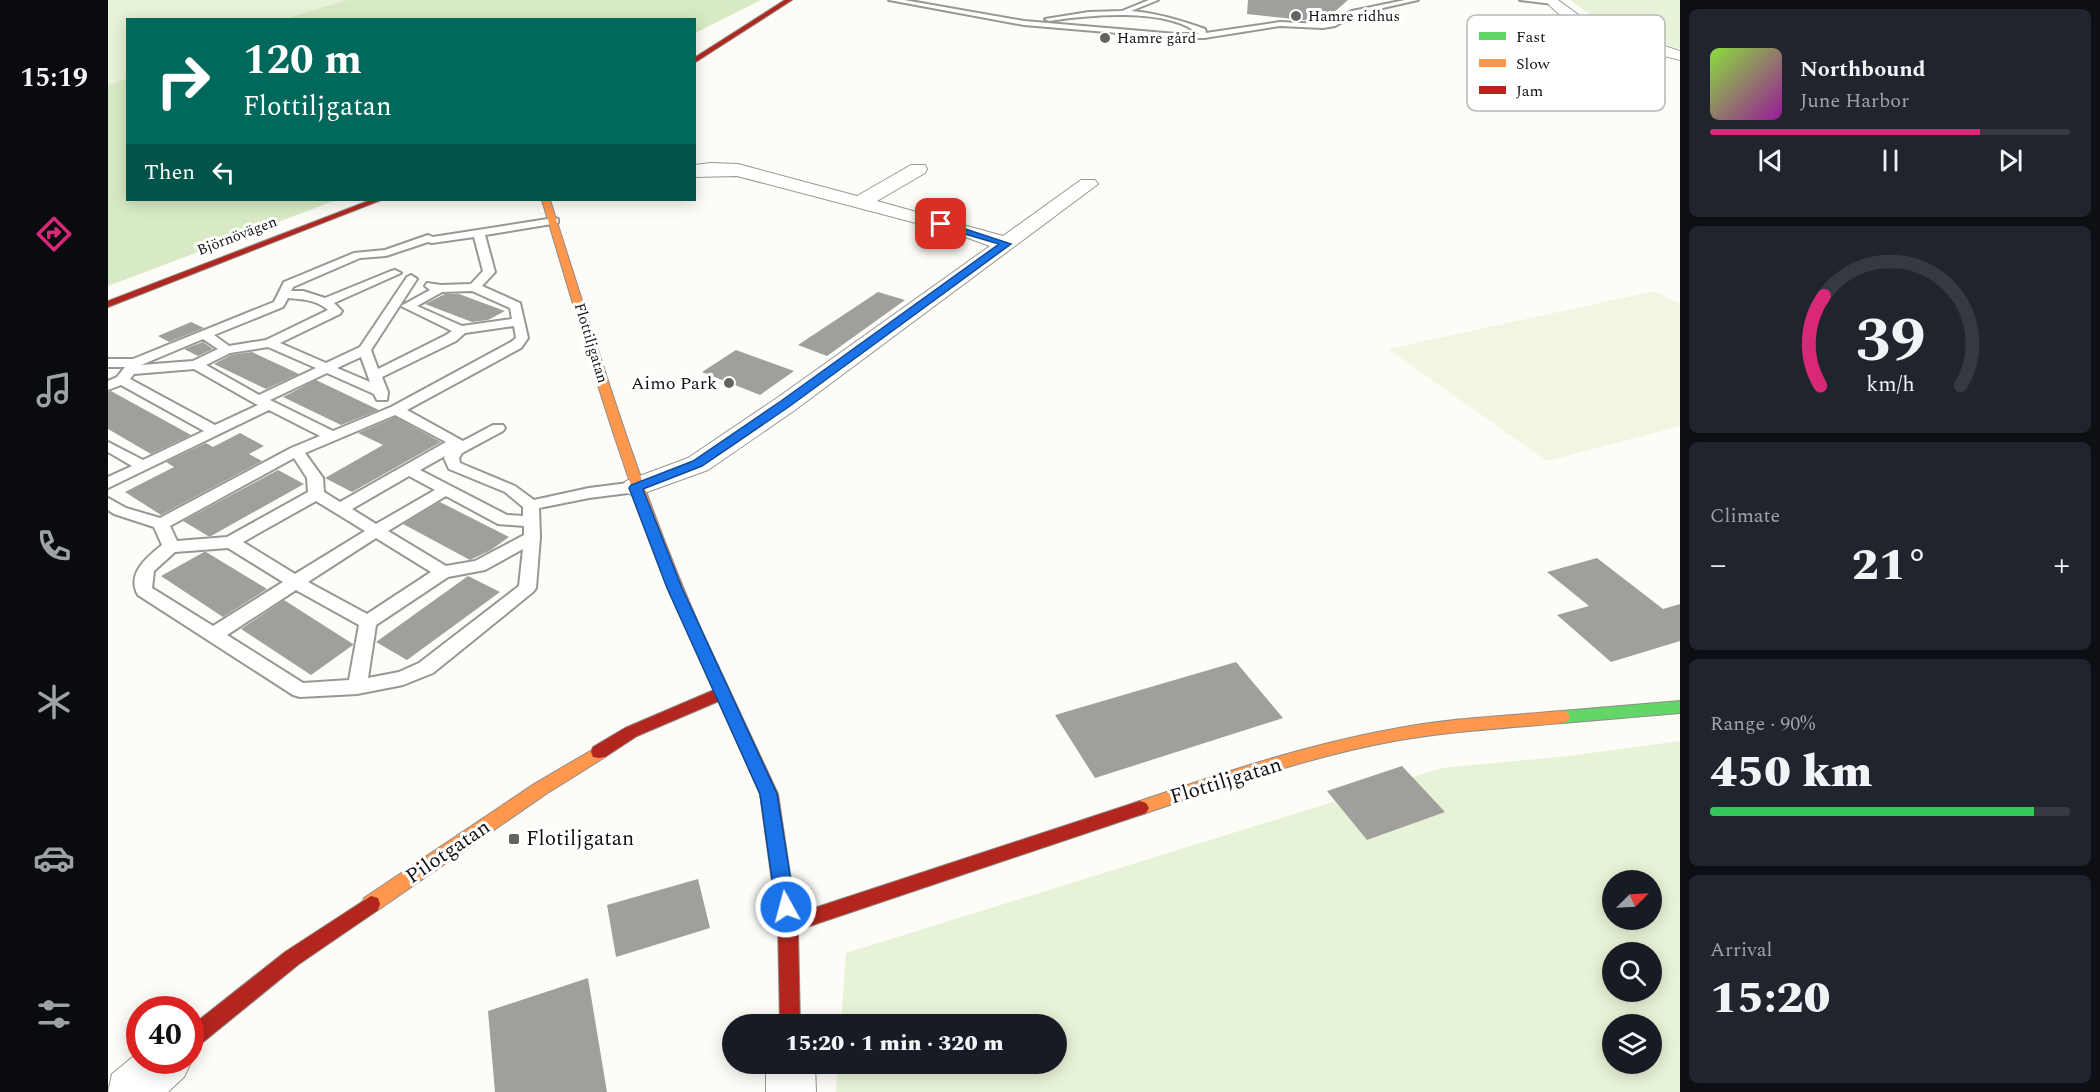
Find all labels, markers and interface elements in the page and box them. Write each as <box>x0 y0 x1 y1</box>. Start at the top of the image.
place label: Hamre ridhus <box>1308 5 1400 28</box>
marker: Hamre ridhus <box>1289 9 1303 23</box>
legend <box>1467 15 1665 111</box>
text: Fast <box>1516 25 1546 49</box>
place label: Hamre gård <box>1117 27 1196 50</box>
text: 120 m <box>243 29 362 92</box>
marker: Hamre gård <box>1098 31 1112 45</box>
icon: right <box>144 42 222 120</box>
text: Slow <box>1516 52 1551 76</box>
text: Northbound <box>1800 53 1926 86</box>
text: 15:19 <box>20 57 88 99</box>
text: Jam <box>1516 79 1544 103</box>
text: Flottiljgatan <box>243 86 392 128</box>
text: June Harbor <box>1800 86 1909 116</box>
icon: previous <box>1754 144 1787 177</box>
icon: pause <box>1874 144 1907 177</box>
icon: next <box>1994 144 2027 177</box>
text: Then <box>144 156 195 189</box>
icon: left <box>207 156 240 189</box>
pin <box>915 198 966 249</box>
icon: arrive <box>924 207 957 240</box>
street label: Björnövägen <box>194 210 281 262</box>
icon: directions <box>33 213 75 255</box>
text: 39 <box>1855 295 1925 390</box>
street label: Flottiljgatan <box>568 300 614 386</box>
icon: music <box>33 369 75 411</box>
text: km/h <box>1866 369 1914 402</box>
place label: Aimo Park <box>631 370 717 397</box>
marker: Aimo Park <box>722 376 736 390</box>
text: Climate <box>1710 501 1780 531</box>
icon: phone <box>33 525 75 567</box>
text: 21° <box>1852 531 1928 600</box>
text: − <box>1710 540 1727 590</box>
text: + <box>2053 540 2070 590</box>
icon: climate <box>33 681 75 723</box>
text: Range · 90% <box>1710 709 1815 739</box>
text: 450 km <box>1710 738 1872 807</box>
street label: Flottiljgatan <box>1166 749 1286 813</box>
street label: Pilotgatan <box>399 812 497 892</box>
place label: Flotiljgatan <box>526 823 634 855</box>
marker: Flotiljgatan <box>507 832 521 846</box>
icon: car <box>33 837 75 879</box>
north arrow <box>1602 870 1662 930</box>
map controls <box>1602 870 1662 1074</box>
position arrow <box>754 875 818 939</box>
text: Arrival <box>1710 935 1772 965</box>
button: search <box>1602 942 1662 1002</box>
text: 15:20 <box>1710 964 1831 1033</box>
icon: filters <box>33 993 75 1035</box>
speed limit sign: 40 <box>126 996 204 1074</box>
button: layers <box>1602 1014 1662 1074</box>
text: 15:20 · 1 min · 320 m <box>785 1027 1004 1060</box>

